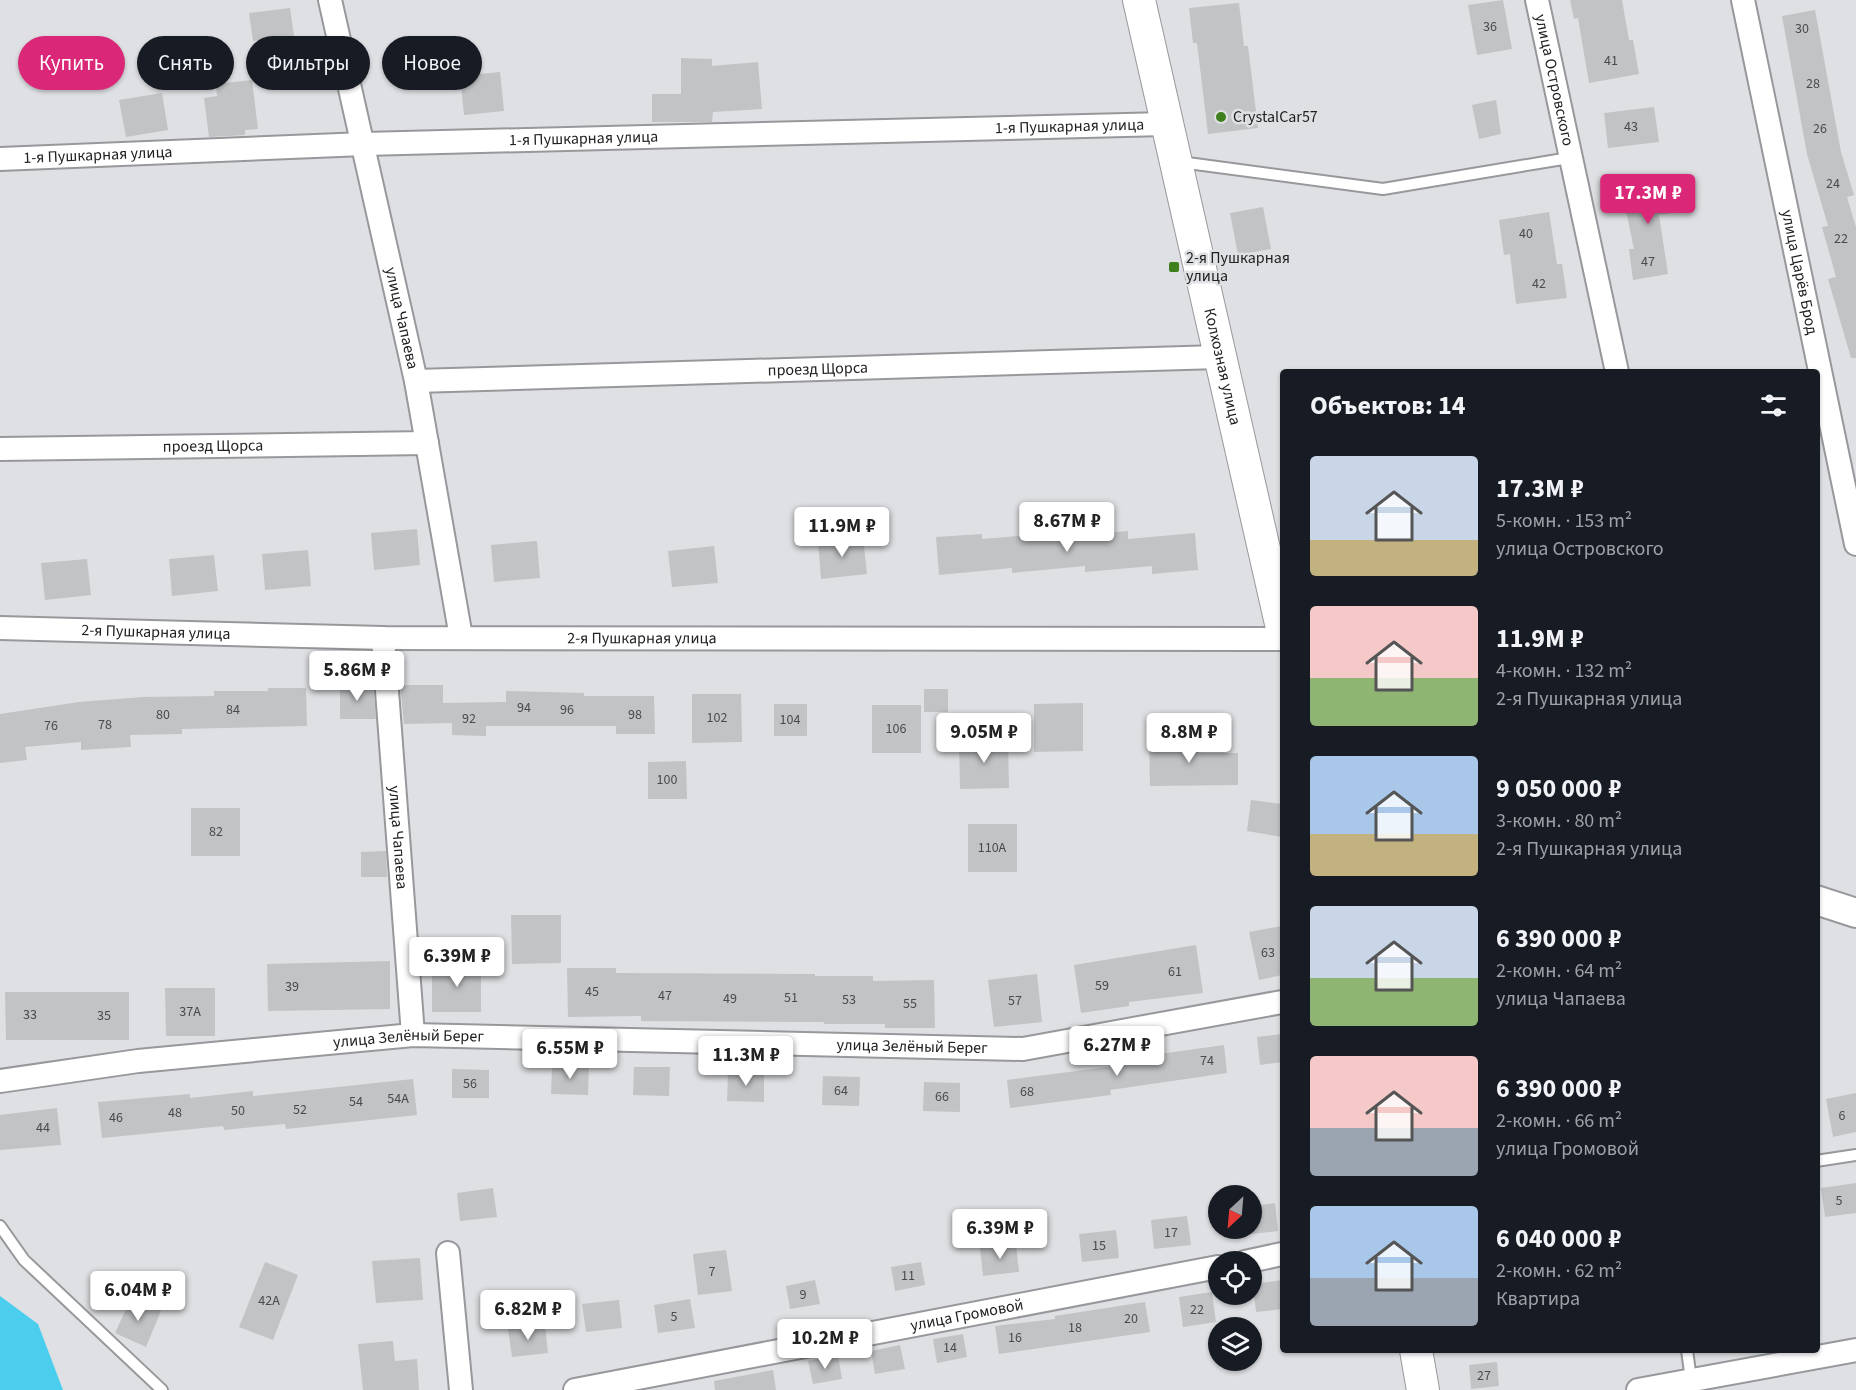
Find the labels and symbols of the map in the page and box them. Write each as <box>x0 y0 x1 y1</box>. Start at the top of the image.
street label: улица Островского <box>1529 12 1579 148</box>
house number: 36 <box>1483 17 1497 37</box>
house number: 30 <box>1795 19 1809 39</box>
house number: 41 <box>1604 51 1618 71</box>
house number: 28 <box>1806 74 1820 94</box>
place label: CrystalCar57 <box>1233 106 1318 128</box>
marker: CrystalCar57 <box>1214 110 1228 124</box>
street label: 1-я Пушкарная улица <box>995 114 1144 139</box>
house number: 43 <box>1624 117 1638 137</box>
house number: 26 <box>1813 119 1827 139</box>
street label: 1-я Пушкарная улица <box>509 126 659 151</box>
street label: 1-я Пушкарная улица <box>23 141 173 169</box>
pin: 17.3M ₽ <box>1593 174 1703 225</box>
house number: 24 <box>1826 174 1840 194</box>
street label: улица Царёв Брод <box>1776 208 1823 337</box>
house number: 40 <box>1519 224 1533 244</box>
house number: 22 <box>1834 229 1848 249</box>
place label: 2-я Пушкарная улица <box>1186 247 1290 287</box>
house number: 47 <box>1641 252 1655 272</box>
marker: 2-я Пушкарная улица <box>1167 260 1181 274</box>
street label: улица Чапаева <box>380 265 424 371</box>
house number: 42 <box>1532 274 1546 294</box>
street label: Колхозная улица <box>1198 306 1246 427</box>
street label: проезд Щорса <box>767 356 868 381</box>
street label: проезд Щорса <box>163 434 263 458</box>
pin: 8.67M ₽ <box>1012 502 1122 553</box>
pin: 11.9M ₽ <box>787 507 897 558</box>
street label: 2-я Пушкарная улица <box>81 619 231 645</box>
street label: 2-я Пушкарная улица <box>567 627 717 649</box>
pin: 5.86M ₽ <box>302 651 412 702</box>
house number: 94 <box>517 698 531 718</box>
house number: 84 <box>226 700 240 720</box>
house number: 96 <box>560 700 574 720</box>
house number: 80 <box>156 705 170 725</box>
house number: 98 <box>628 705 642 725</box>
house number: 102 <box>707 708 727 728</box>
house number: 92 <box>462 709 476 729</box>
house number: 104 <box>780 710 800 730</box>
pin: 9.05M ₽ <box>929 713 1039 764</box>
pin: 8.8M ₽ <box>1140 713 1238 764</box>
house number: 78 <box>98 715 112 735</box>
house number: 76 <box>44 716 58 736</box>
house number: 106 <box>886 719 906 739</box>
house number: 100 <box>657 770 677 790</box>
street label: улица Чапаева <box>383 785 413 890</box>
house number: 82 <box>209 822 223 842</box>
house number: 110А <box>978 838 1007 858</box>
pin: 6.39M ₽ <box>402 937 512 988</box>
house number: 63 <box>1261 943 1275 963</box>
house number: 61 <box>1168 962 1182 982</box>
house number: 59 <box>1095 976 1109 996</box>
house number: 39 <box>285 977 299 997</box>
house number: 45 <box>585 982 599 1002</box>
house number: 47 <box>658 986 672 1006</box>
house number: 51 <box>784 988 798 1008</box>
house number: 49 <box>723 989 737 1009</box>
house number: 53 <box>842 990 856 1010</box>
house number: 57 <box>1008 991 1022 1011</box>
house number: 55 <box>903 994 917 1014</box>
house number: 37А <box>179 1002 201 1022</box>
house number: 33 <box>23 1005 37 1025</box>
house number: 35 <box>97 1006 111 1026</box>
street label: улица Зелёный Берег <box>332 1024 485 1053</box>
pin: 6.27M ₽ <box>1062 1026 1172 1077</box>
pin: 6.55M ₽ <box>515 1029 625 1080</box>
street label: улица Зелёный Берег <box>836 1034 988 1059</box>
pin: 11.3M ₽ <box>691 1036 801 1087</box>
house number: 74 <box>1200 1051 1214 1071</box>
house number: 56 <box>463 1074 477 1094</box>
house number: 64 <box>834 1081 848 1101</box>
house number: 68 <box>1020 1082 1034 1102</box>
house number: 66 <box>935 1087 949 1107</box>
house number: 54А <box>387 1089 409 1109</box>
house number: 54 <box>349 1092 363 1112</box>
house number: 52 <box>293 1100 307 1120</box>
house number: 50 <box>231 1101 245 1121</box>
house number: 48 <box>168 1103 182 1123</box>
house number: 6 <box>1839 1106 1846 1126</box>
house number: 46 <box>109 1108 123 1128</box>
house number: 44 <box>36 1118 50 1138</box>
north arrow <box>1208 1185 1262 1239</box>
house number: 5 <box>1836 1191 1843 1211</box>
pin: 6.39M ₽ <box>945 1209 1055 1260</box>
house number: 17 <box>1164 1223 1178 1243</box>
house number: 15 <box>1092 1236 1106 1256</box>
house number: 7 <box>709 1262 716 1282</box>
house number: 11 <box>901 1266 915 1286</box>
pin: 6.04M ₽ <box>83 1271 193 1322</box>
house number: 9 <box>800 1285 807 1305</box>
pin: 6.82M ₽ <box>473 1290 583 1341</box>
house number: 42А <box>258 1291 280 1311</box>
street label: улица Громовой <box>909 1293 1025 1337</box>
house number: 22 <box>1190 1300 1204 1320</box>
house number: 5 <box>671 1307 678 1327</box>
house number: 20 <box>1124 1309 1138 1329</box>
house number: 18 <box>1068 1318 1082 1338</box>
pin: 10.2M ₽ <box>770 1319 880 1370</box>
house number: 16 <box>1008 1328 1022 1348</box>
house number: 14 <box>943 1338 957 1358</box>
house number: 27 <box>1477 1366 1491 1386</box>

